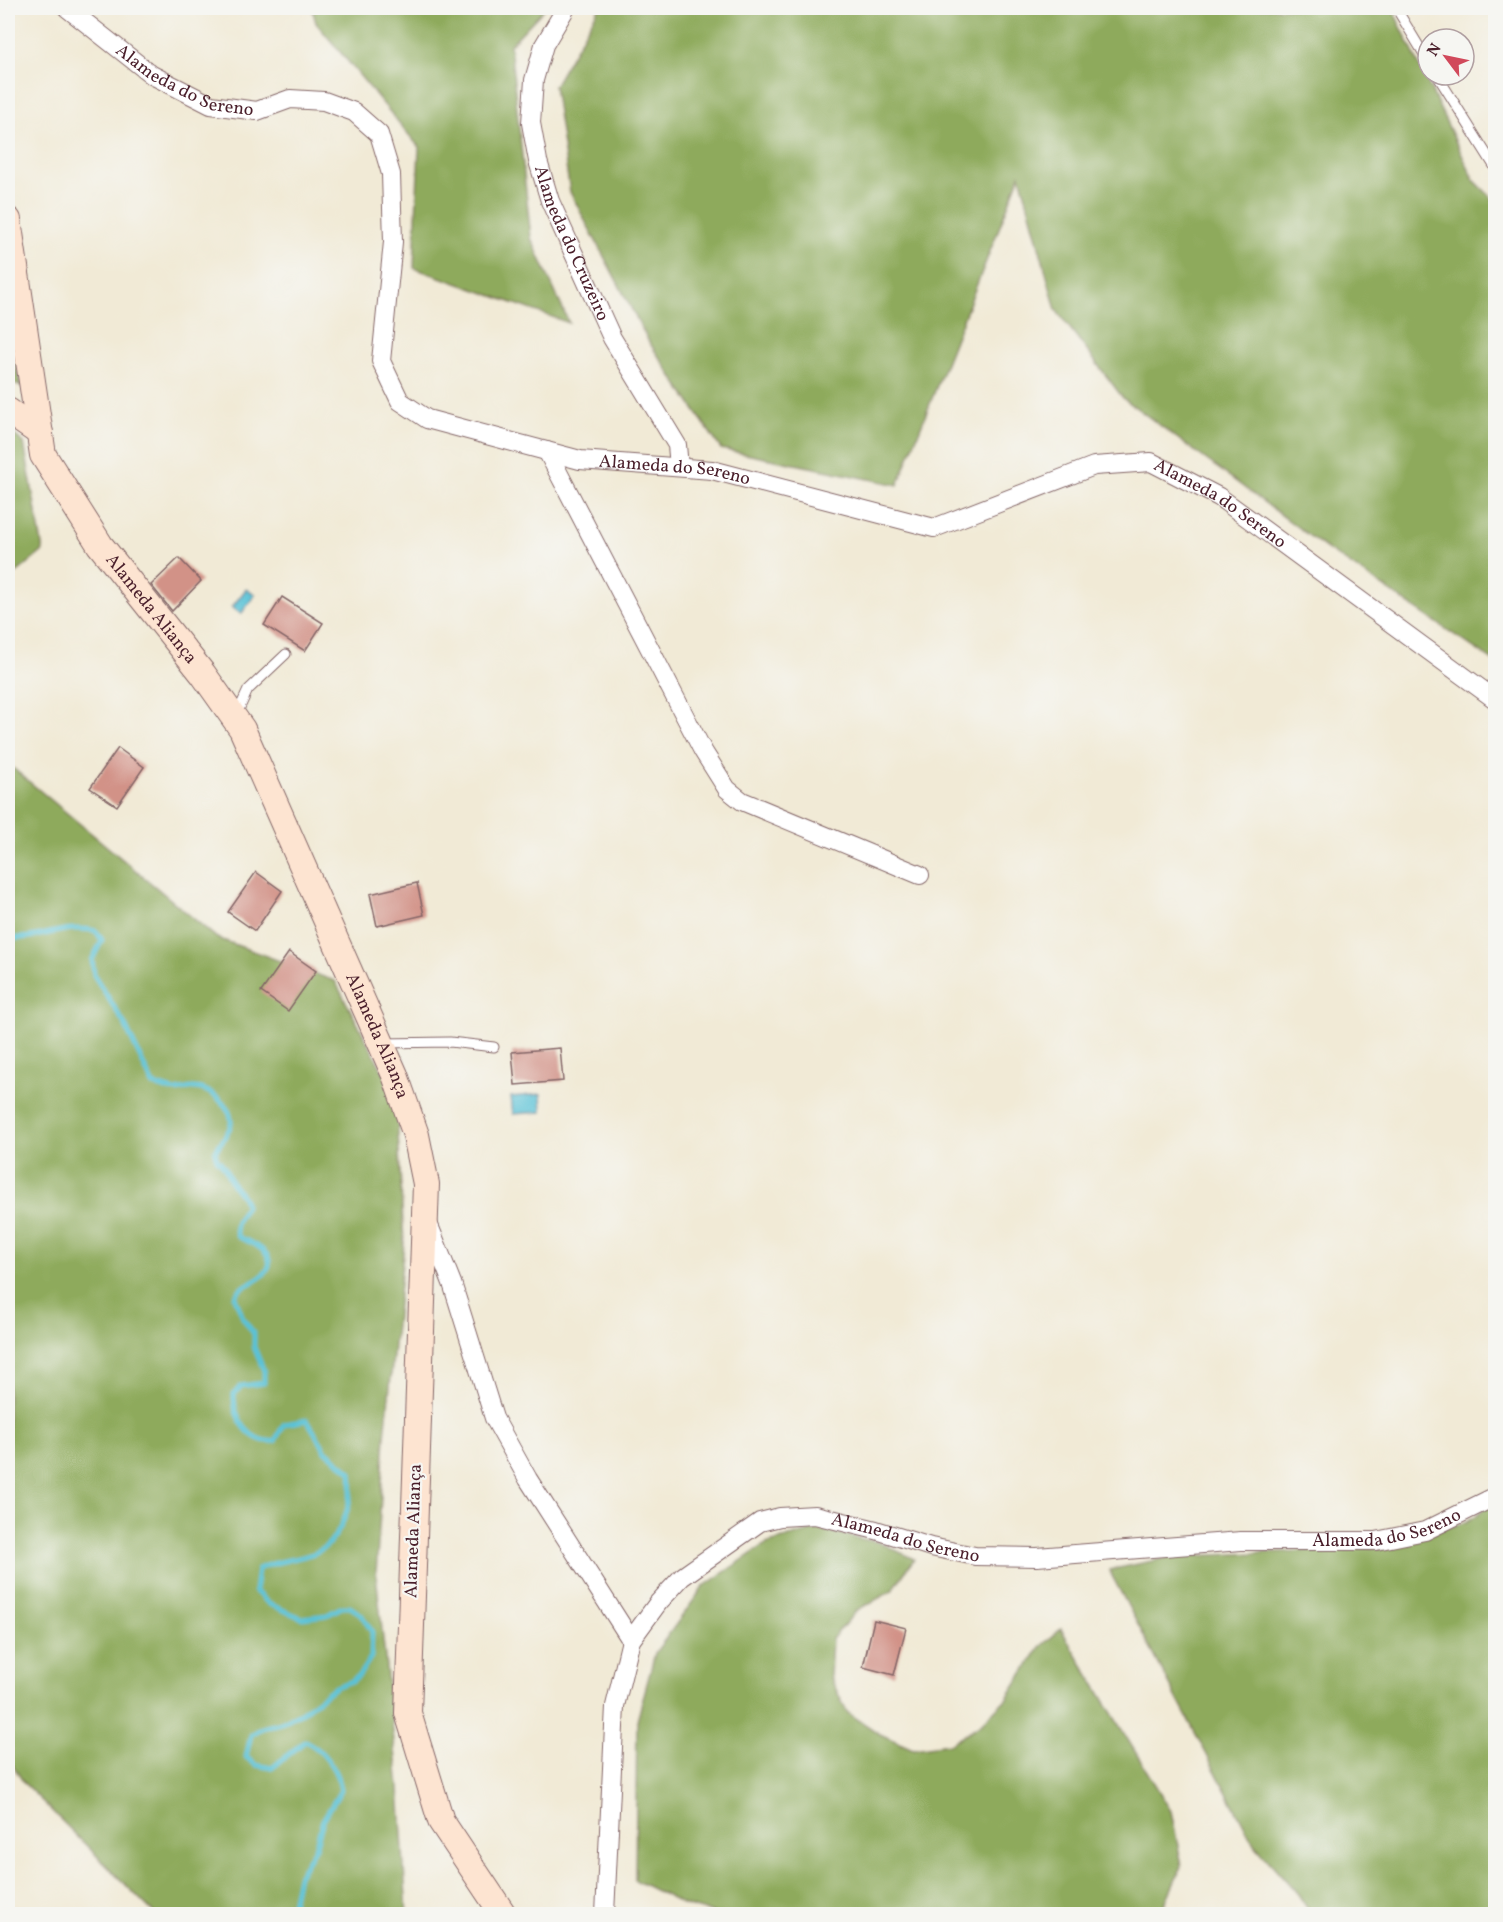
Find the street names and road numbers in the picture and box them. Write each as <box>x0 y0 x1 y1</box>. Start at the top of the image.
street label: Alameda do Sereno <box>110 38 255 123</box>
street label: Alameda do Cruzeiro <box>528 162 615 325</box>
street label: Alameda do Sereno <box>598 449 753 492</box>
street label: Alameda do Sereno <box>1149 453 1291 555</box>
street label: Alameda Aliança <box>99 549 203 669</box>
street label: Alameda Aliança <box>339 969 415 1102</box>
street label: Alameda Aliança <box>399 1463 429 1599</box>
street label: Alameda do Sereno <box>1312 1503 1465 1554</box>
street label: Alameda do Sereno <box>829 1507 982 1569</box>

